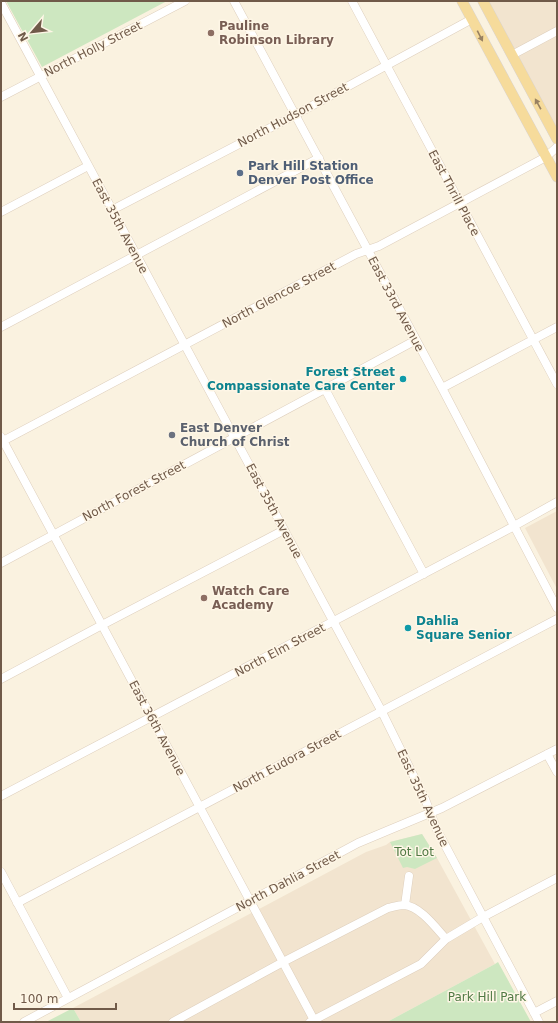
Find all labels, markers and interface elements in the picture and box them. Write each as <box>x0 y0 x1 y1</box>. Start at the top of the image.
north arrow <box>12 12 52 52</box>
street label: North Holly Street <box>42 18 144 80</box>
place label: Pauline Robinson Library <box>219 19 334 47</box>
marker: Pauline Robinson Library <box>206 28 216 38</box>
text: N <box>16 29 32 44</box>
one-way arrow <box>477 30 484 41</box>
street label: North Hudson Street <box>235 80 351 150</box>
one-way arrow <box>535 99 542 110</box>
street label: East Thrill Place <box>425 148 483 238</box>
place label: Park Hill Station Denver Post Office <box>248 159 374 187</box>
marker: Park Hill Station Denver Post Office <box>235 168 245 178</box>
street label: East 35th Avenue <box>89 176 151 276</box>
street label: East 33rd Avenue <box>365 254 427 354</box>
street label: North Glencoe Street <box>220 259 338 331</box>
place label: Forest Street Compassionate Care Center <box>207 365 395 393</box>
marker: Forest Street Compassionate Care Center <box>398 374 408 384</box>
place label: East Denver Church of Christ <box>180 421 290 449</box>
marker: East Denver Church of Christ <box>167 430 177 440</box>
street label: North Forest Street <box>80 458 188 524</box>
street label: East 35th Avenue <box>243 461 305 561</box>
place label: Watch Care Academy <box>212 584 289 612</box>
marker: Watch Care Academy <box>199 593 209 603</box>
place label: Dahlia Square Senior <box>416 614 512 642</box>
street label: North Elm Street <box>232 620 328 680</box>
marker: Dahlia Square Senior <box>403 623 413 633</box>
street label: East 36th Avenue <box>126 678 188 778</box>
street label: North Eudora Street <box>231 726 344 795</box>
street label: East 35th Avenue <box>394 747 452 849</box>
park label: Tot Lot <box>393 845 434 859</box>
street label: North Dahlia Street <box>234 847 343 914</box>
scale bar <box>14 985 116 1011</box>
park label: Park Hill Park <box>448 990 526 1004</box>
text: 100 m <box>20 992 58 1006</box>

